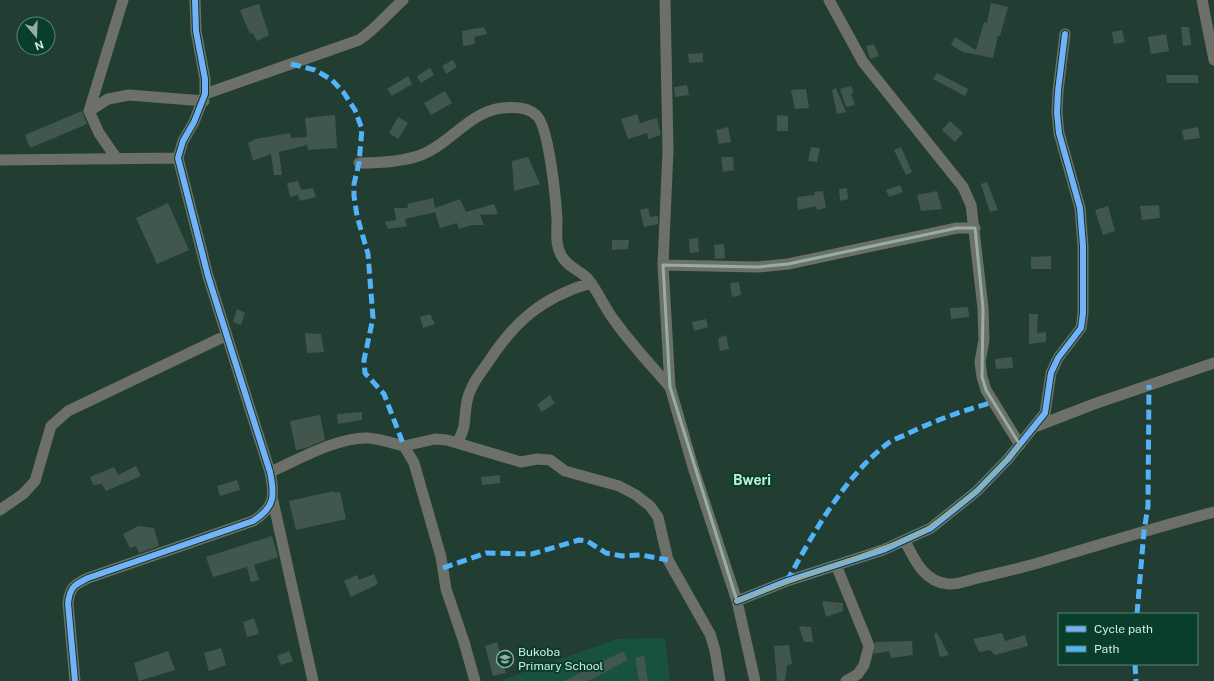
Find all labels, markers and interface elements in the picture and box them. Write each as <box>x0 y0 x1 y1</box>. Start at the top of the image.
north arrow <box>16 16 56 56</box>
text: N <box>33 38 45 53</box>
district label: Bweri <box>733 472 771 488</box>
legend <box>1058 613 1198 665</box>
text: Cycle path <box>1094 622 1153 636</box>
text: Path <box>1094 642 1120 656</box>
place label: Bukoba Primary School <box>518 645 603 673</box>
school or university icon: Bukoba Primary School <box>495 649 515 669</box>

